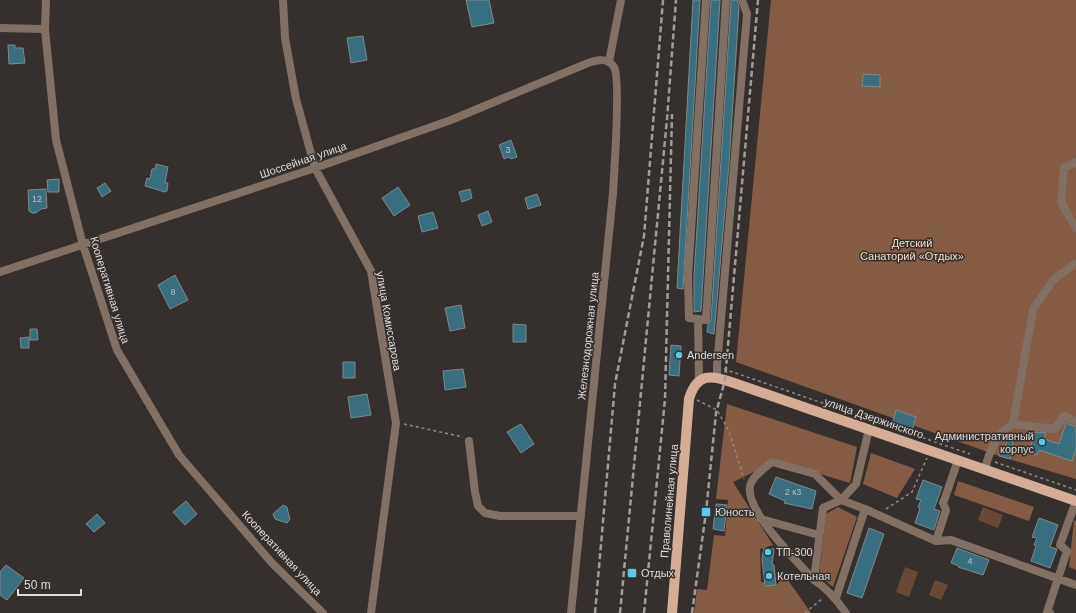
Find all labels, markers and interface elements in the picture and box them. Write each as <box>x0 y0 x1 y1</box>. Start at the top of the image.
street label: Шоссейная улица <box>258 139 349 180</box>
house number: 3 <box>505 145 511 155</box>
house number: 12 <box>32 194 42 204</box>
street label: Кооперативная улица <box>88 235 132 346</box>
park label: Детский Санаторий «Отдых» <box>860 237 964 262</box>
street label: улица Комиссарова <box>374 270 404 373</box>
street label: Железнодорожная улица <box>575 271 601 401</box>
house number: 8 <box>170 287 176 297</box>
place label: Andersen <box>687 349 734 361</box>
marker: Andersen <box>674 350 684 360</box>
street label: улица Дзержинского <box>823 395 925 441</box>
place label: Административный корпус <box>935 430 1034 455</box>
marker: Административный корпус <box>1037 437 1047 447</box>
street label: Праволинейная улица <box>658 443 680 558</box>
house number: 2 к3 <box>785 487 801 497</box>
marker: Юность <box>700 506 712 518</box>
place label: Юность <box>715 506 755 518</box>
street label: Кооперативная улица <box>240 508 325 598</box>
place label: ТП-300 <box>776 546 813 558</box>
marker: ТП-300 <box>763 547 773 557</box>
house number: 4 <box>967 556 973 566</box>
marker: Отдых <box>626 567 638 579</box>
place label: Отдых <box>641 567 675 579</box>
place label: Котельная <box>777 570 830 582</box>
scale bar <box>18 571 81 597</box>
marker: Котельная <box>764 571 774 581</box>
text: 50 m <box>24 578 51 592</box>

